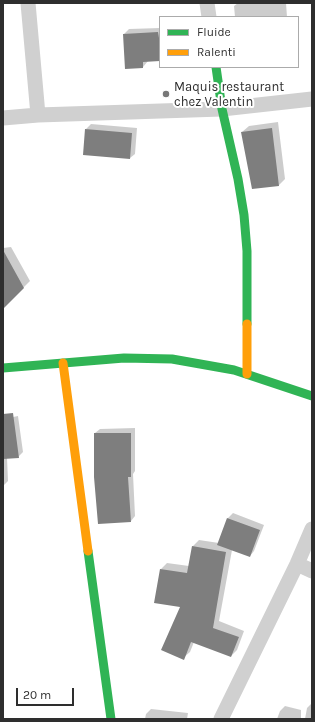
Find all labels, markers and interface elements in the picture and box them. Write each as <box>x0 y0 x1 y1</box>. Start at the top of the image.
legend <box>159 16 299 68</box>
text: Fluide <box>197 25 231 39</box>
text: Ralenti <box>197 45 236 59</box>
place label: Maquis restaurant chez Valentin <box>174 79 284 110</box>
marker: Maquis restaurant chez Valentin <box>161 89 171 99</box>
scale bar <box>18 680 76 706</box>
text: 20 m <box>23 688 51 702</box>

